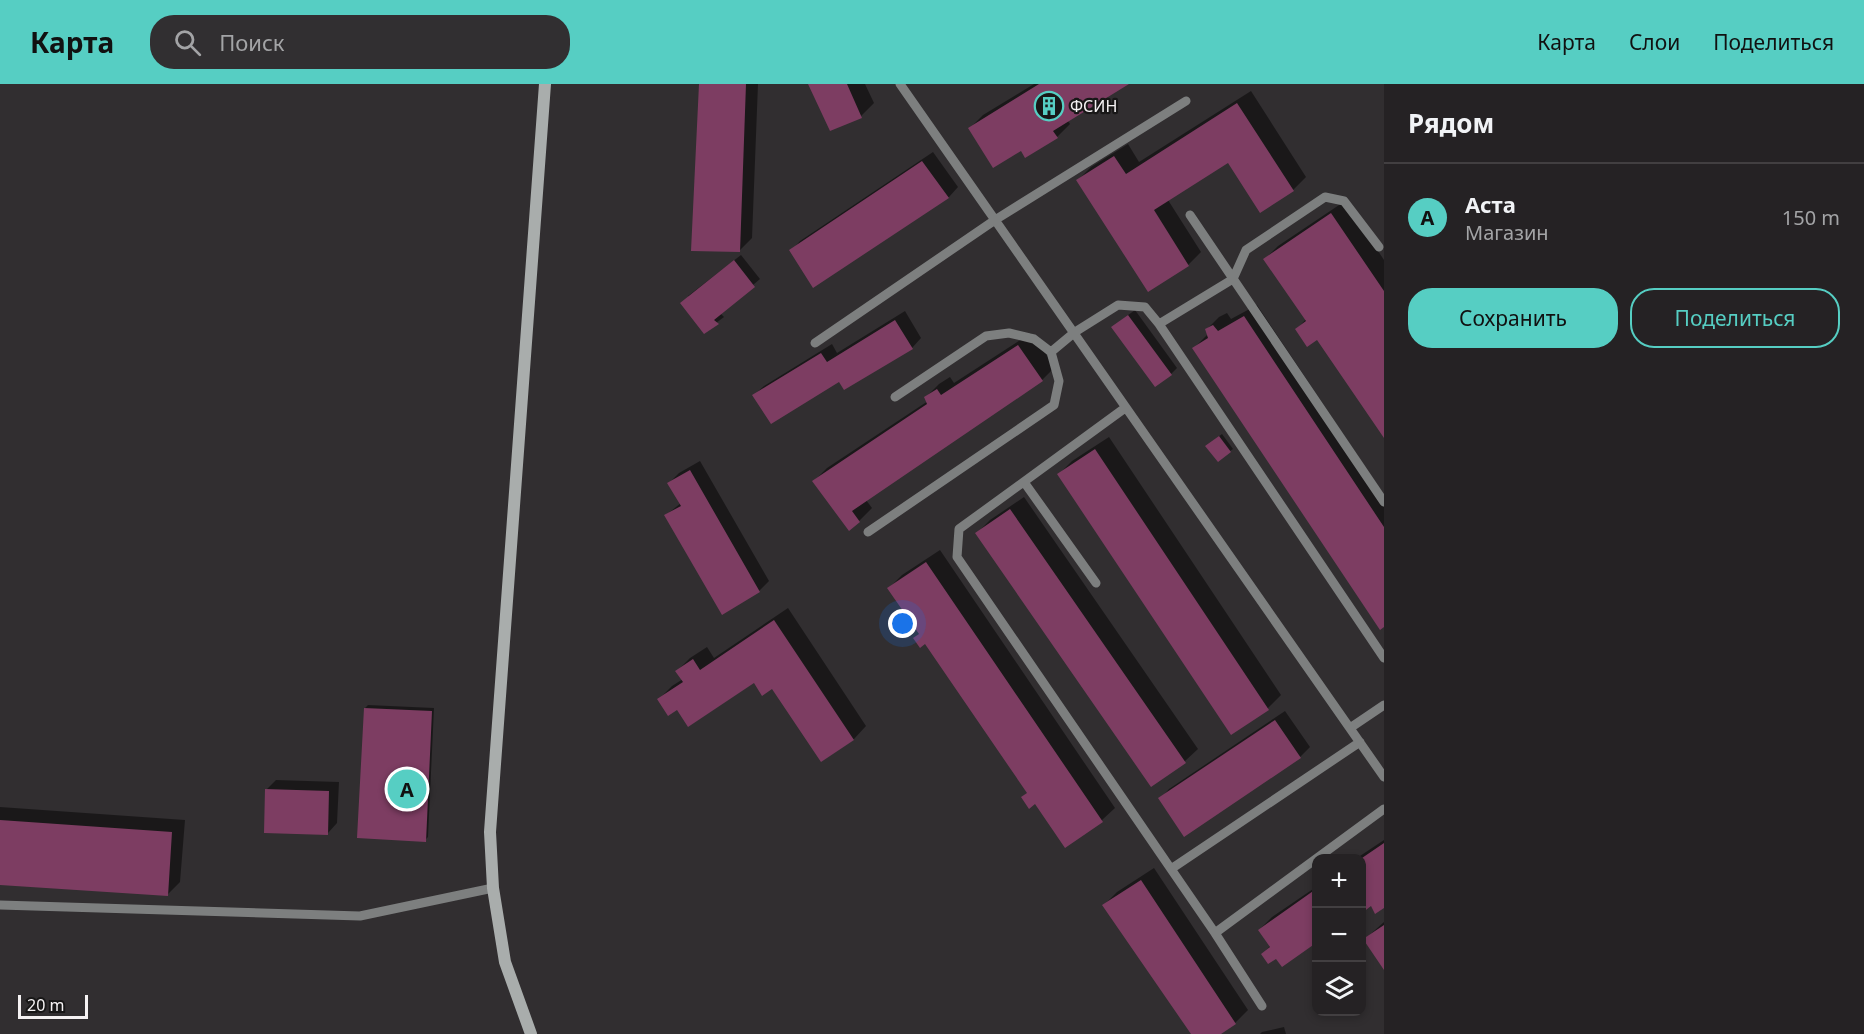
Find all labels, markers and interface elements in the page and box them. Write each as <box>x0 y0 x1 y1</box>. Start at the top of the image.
search box <box>150 15 570 69</box>
text: Карта <box>30 23 114 61</box>
icon: search <box>171 26 204 59</box>
text: Поиск <box>219 27 285 57</box>
text: Карта <box>1537 28 1596 56</box>
text: Слои <box>1629 28 1680 56</box>
text: Поделиться <box>1713 28 1834 56</box>
building icon: ФСИН <box>1033 90 1065 122</box>
place label: ФСИН <box>1070 95 1117 117</box>
text: Рядом <box>1408 105 1494 141</box>
text: Аста <box>1465 189 1516 219</box>
text: A <box>1421 204 1434 231</box>
text: 150 m <box>1782 204 1840 231</box>
text: Магазин <box>1465 219 1549 246</box>
button: Сохранить <box>1408 288 1618 348</box>
button: Поделиться <box>1630 288 1840 348</box>
your location <box>888 609 917 638</box>
pin: A <box>388 766 426 812</box>
map controls <box>1312 854 1366 1016</box>
button: + <box>1312 854 1366 908</box>
button: − <box>1312 908 1366 962</box>
button: layers <box>1312 962 1366 1016</box>
scale bar <box>18 992 88 1020</box>
text: 20 m <box>27 994 64 1016</box>

